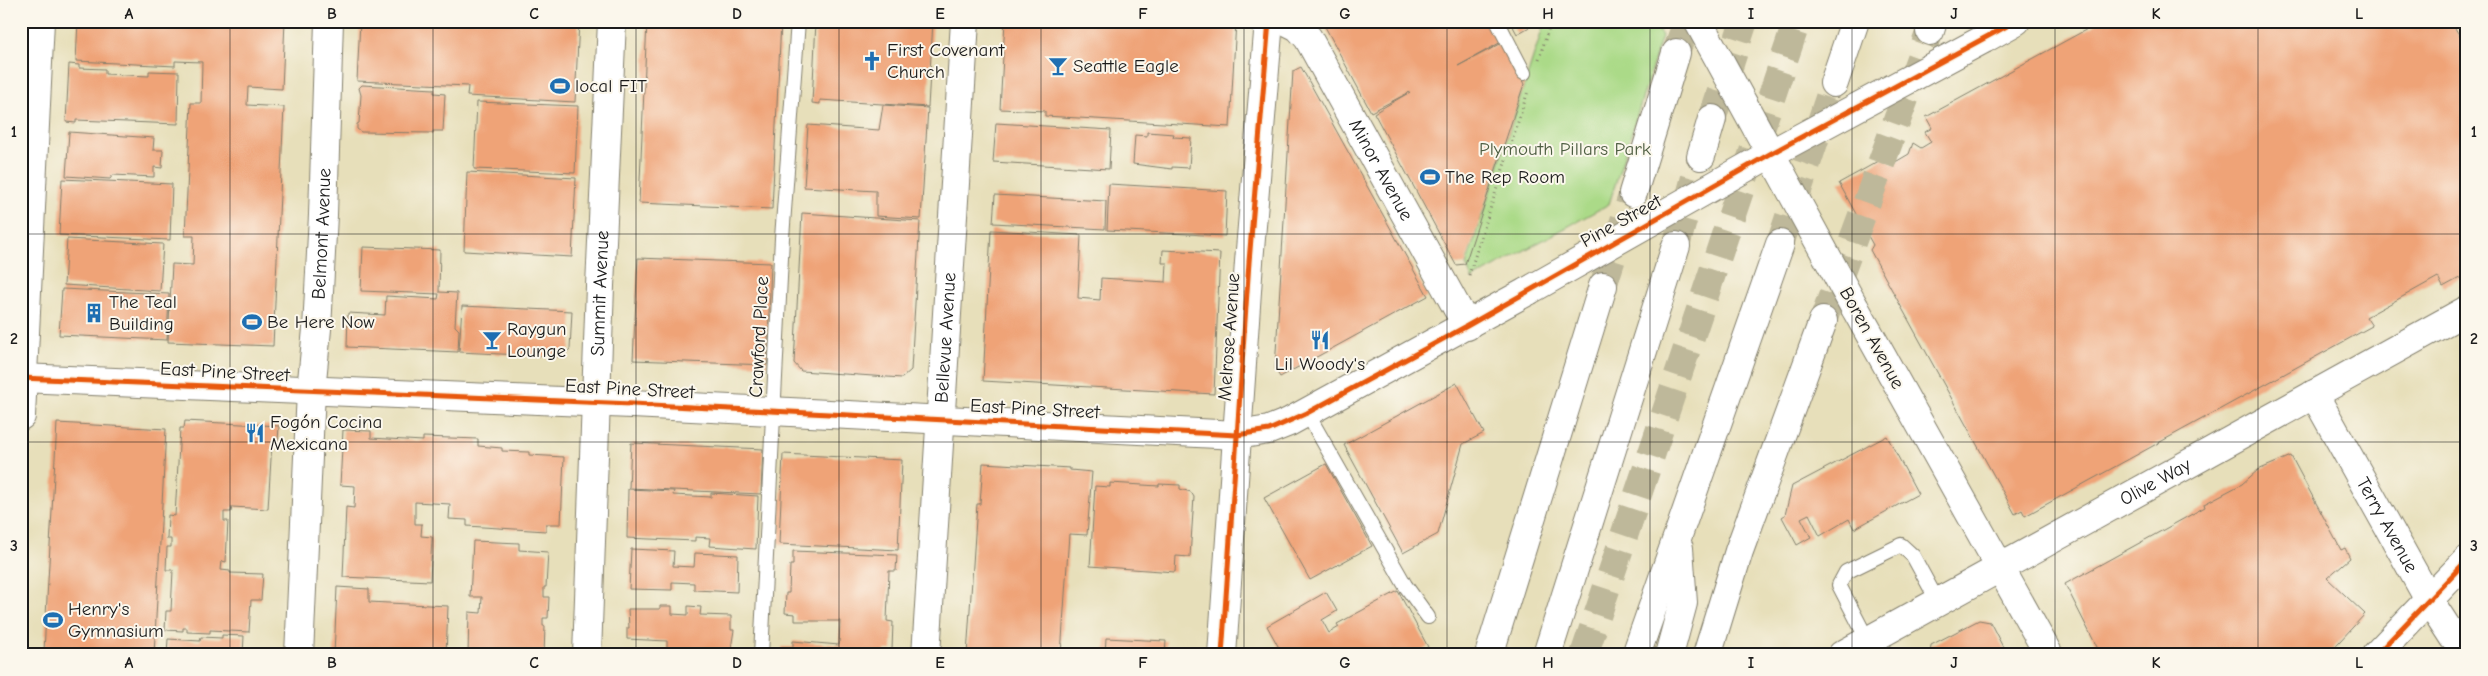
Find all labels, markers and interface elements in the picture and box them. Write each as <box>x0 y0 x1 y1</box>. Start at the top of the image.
text: A <box>125 5 134 23</box>
text: B <box>327 5 337 23</box>
text: C <box>529 5 539 23</box>
text: D <box>732 5 742 23</box>
text: E <box>935 5 945 23</box>
text: F <box>1138 5 1148 23</box>
text: G <box>1339 5 1351 23</box>
text: H <box>1542 5 1554 23</box>
text: I <box>1748 5 1754 23</box>
text: J <box>1950 5 1958 23</box>
text: K <box>2151 5 2161 23</box>
text: L <box>2355 5 2363 23</box>
place label: First Covenant Church <box>887 39 1005 83</box>
church icon: First Covenant Church <box>861 50 883 72</box>
bar icon: Seattle Eagle <box>1047 55 1069 77</box>
place label: Seattle Eagle <box>1073 55 1179 77</box>
sports icon: local FIT <box>549 75 571 97</box>
place label: local FIT <box>575 75 647 97</box>
street label: Minor Avenue <box>1344 115 1418 225</box>
text: 1 <box>11 123 17 141</box>
text: 1 <box>2471 123 2477 141</box>
park label: Plymouth Pillars Park <box>1479 138 1652 160</box>
sports icon: The Rep Room <box>1419 166 1441 188</box>
place label: The Rep Room <box>1445 166 1565 188</box>
street label: Belmont Avenue <box>308 168 335 300</box>
street label: Pine Street <box>1577 190 1666 252</box>
street label: Summit Avenue <box>587 230 614 356</box>
street label: Bellevue Avenue <box>931 272 961 403</box>
street label: Melrose Avenue <box>1214 272 1244 402</box>
street label: Crawford Place <box>745 276 773 398</box>
street label: Boren Avenue <box>1835 283 1909 393</box>
place label: The Teal Building <box>109 291 177 335</box>
building icon: The Teal Building <box>83 302 105 324</box>
sports icon: Be Here Now <box>241 311 263 333</box>
place label: Be Here Now <box>267 311 375 333</box>
place label: Raygun Lounge <box>507 318 566 362</box>
bar icon: Raygun Lounge <box>481 329 503 351</box>
restaurant icon: Lil Woody's <box>1309 329 1331 351</box>
text: 2 <box>10 330 18 348</box>
text: 2 <box>2470 330 2478 348</box>
place label: Lil Woody's <box>1275 353 1365 375</box>
street label: East Pine Street <box>160 358 291 386</box>
street label: East Pine Street <box>565 375 696 403</box>
street label: East Pine Street <box>970 395 1101 423</box>
place label: Fogón Cocina Mexicana <box>270 411 382 455</box>
restaurant icon: Fogón Cocina Mexicana <box>244 422 266 444</box>
street label: Olive Way <box>2116 453 2195 510</box>
street label: Terry Avenue <box>2352 473 2423 577</box>
text: 3 <box>10 537 18 555</box>
text: 3 <box>2470 537 2478 555</box>
place label: Henry's Gymnasium <box>68 598 164 642</box>
sports icon: Henry's Gymnasium <box>42 609 64 631</box>
text: A <box>125 654 134 672</box>
text: B <box>327 654 337 672</box>
text: C <box>529 654 539 672</box>
text: D <box>732 654 742 672</box>
text: E <box>935 654 945 672</box>
text: F <box>1138 654 1148 672</box>
text: G <box>1339 654 1351 672</box>
text: H <box>1542 654 1554 672</box>
text: I <box>1748 654 1754 672</box>
text: J <box>1950 654 1958 672</box>
text: K <box>2151 654 2161 672</box>
text: L <box>2355 654 2363 672</box>

